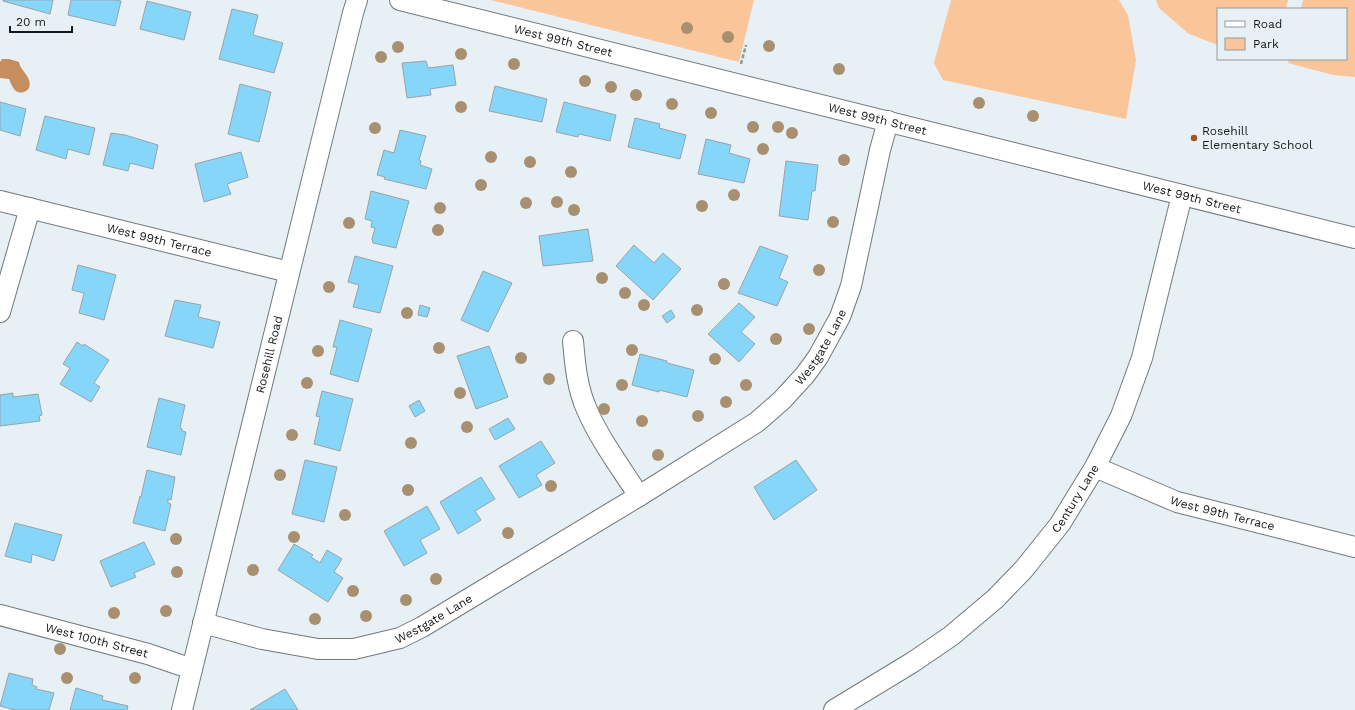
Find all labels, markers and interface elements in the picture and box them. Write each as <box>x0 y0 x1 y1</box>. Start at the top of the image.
scale bar <box>10 8 72 34</box>
legend <box>1217 8 1347 60</box>
text: 20 m <box>16 15 46 29</box>
text: Road <box>1253 17 1282 31</box>
street label: West 99th Street <box>512 22 614 60</box>
text: Park <box>1253 37 1279 51</box>
street label: West 99th Street <box>827 100 928 138</box>
place label: Rosehill Elementary School <box>1202 124 1313 152</box>
marker: Rosehill Elementary School <box>1189 133 1199 143</box>
street label: West 99th Street <box>1141 178 1243 216</box>
street label: West 99th Terrace <box>105 220 213 260</box>
street label: Westgate Lane <box>792 307 849 388</box>
street label: Rosehill Road <box>253 314 285 395</box>
street label: Century Lane <box>1049 462 1102 536</box>
street label: West 99th Terrace <box>1168 493 1276 533</box>
street label: Westgate Lane <box>393 591 475 646</box>
street label: West 100th Street <box>44 620 150 661</box>

